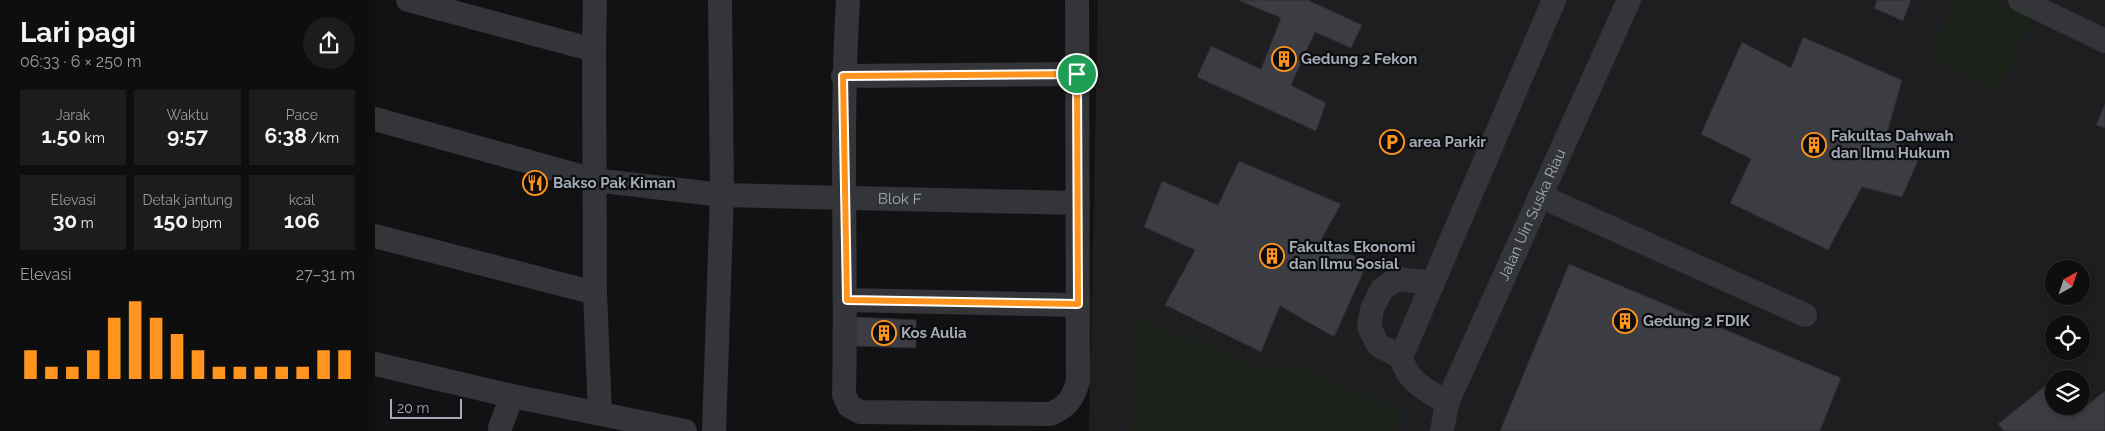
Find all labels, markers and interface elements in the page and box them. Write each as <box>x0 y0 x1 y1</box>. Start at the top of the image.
text: Lari pagi <box>20 16 136 49</box>
button: share <box>303 17 355 69</box>
building icon: Gedung 2 Fekon <box>1271 46 1297 72</box>
place label: Gedung 2 Fekon <box>1301 50 1417 68</box>
text: 06:33 · 6 × 250 m <box>20 52 141 71</box>
pin <box>1056 53 1098 95</box>
icon: arrive <box>1063 60 1091 88</box>
text: Jarak <box>56 107 90 123</box>
text: Waktu <box>167 107 208 123</box>
text: Pace <box>286 107 318 123</box>
text: 1.50 <box>41 123 81 148</box>
text: 9:57 <box>167 123 208 148</box>
text: 6:38 <box>265 123 307 148</box>
place label: Fakultas Dahwah dan Ilmu Hukum <box>1831 127 1953 162</box>
parking icon: area Parkir <box>1379 129 1405 155</box>
text: km <box>81 130 105 146</box>
text: /km <box>307 130 339 146</box>
building icon: Fakultas Dahwah dan Ilmu Hukum <box>1801 132 1827 158</box>
place label: area Parkir <box>1409 133 1486 151</box>
street label: Jalan Uin Suska Riau <box>1494 146 1570 283</box>
restaurant icon: Bakso Pak Kiman <box>522 170 548 196</box>
place label: Bakso Pak Kiman <box>553 174 676 192</box>
street label: Blok F <box>878 190 922 208</box>
text: Elevasi <box>51 192 96 208</box>
text: Detak jantung <box>142 192 233 208</box>
text: kcal <box>289 192 315 208</box>
text: 30 <box>53 208 77 233</box>
text: 150 <box>153 208 188 233</box>
text: 106 <box>284 208 320 233</box>
text: m <box>77 215 94 231</box>
text: bpm <box>188 215 222 231</box>
place label: Fakultas Ekonomi dan Ilmu Sosial <box>1289 238 1415 273</box>
building icon: Fakultas Ekonomi dan Ilmu Sosial <box>1259 243 1285 269</box>
north arrow <box>2045 260 2090 305</box>
map controls <box>2045 260 2090 415</box>
text: Elevasi <box>20 265 72 284</box>
text: 27–31 m <box>296 265 355 284</box>
building icon: Gedung 2 FDIK <box>1612 308 1638 334</box>
place label: Gedung 2 FDIK <box>1643 312 1751 330</box>
button: locate <box>2045 315 2090 360</box>
building icon: Kos Aulia <box>871 320 897 346</box>
place label: Kos Aulia <box>901 324 967 342</box>
button: layers <box>2045 370 2090 415</box>
scale bar <box>390 396 463 419</box>
text: 20 m <box>397 400 429 416</box>

